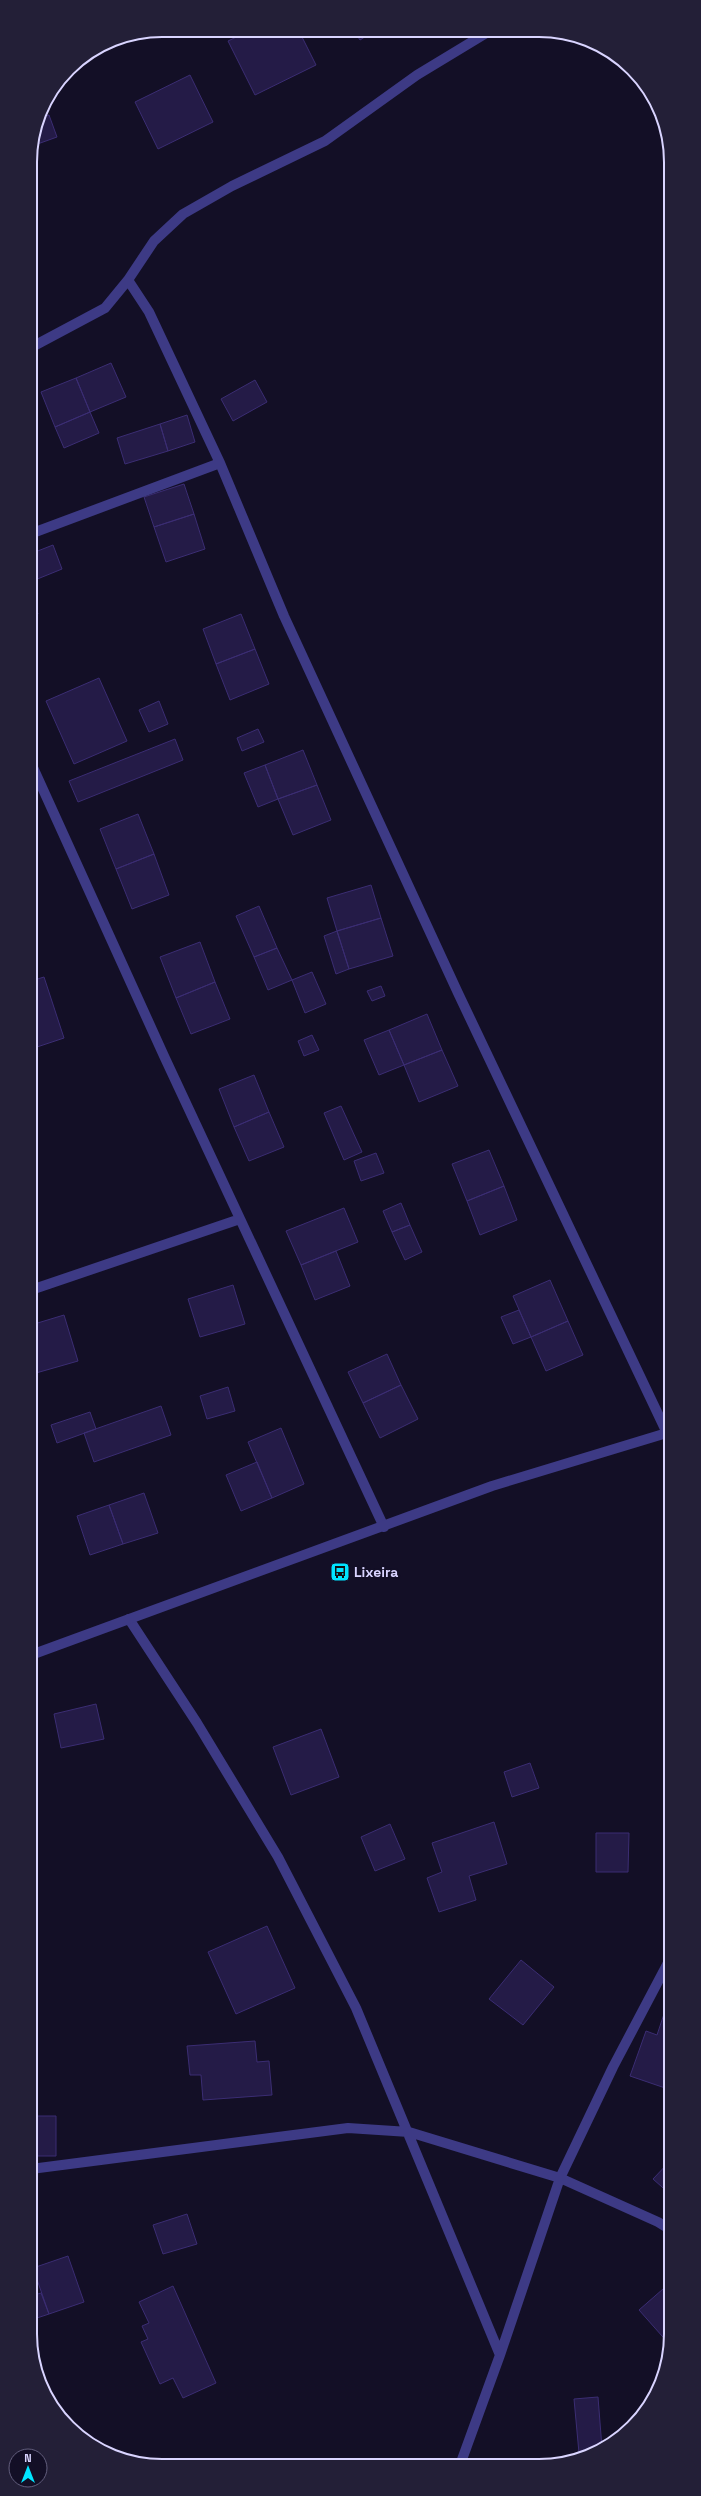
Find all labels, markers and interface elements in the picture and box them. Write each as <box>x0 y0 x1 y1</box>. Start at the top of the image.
bus stop icon: Lixeira <box>329 1561 351 1583</box>
place label: Lixeira <box>354 1563 398 1581</box>
north arrow <box>8 2448 48 2488</box>
text: N <box>24 2451 32 2465</box>

